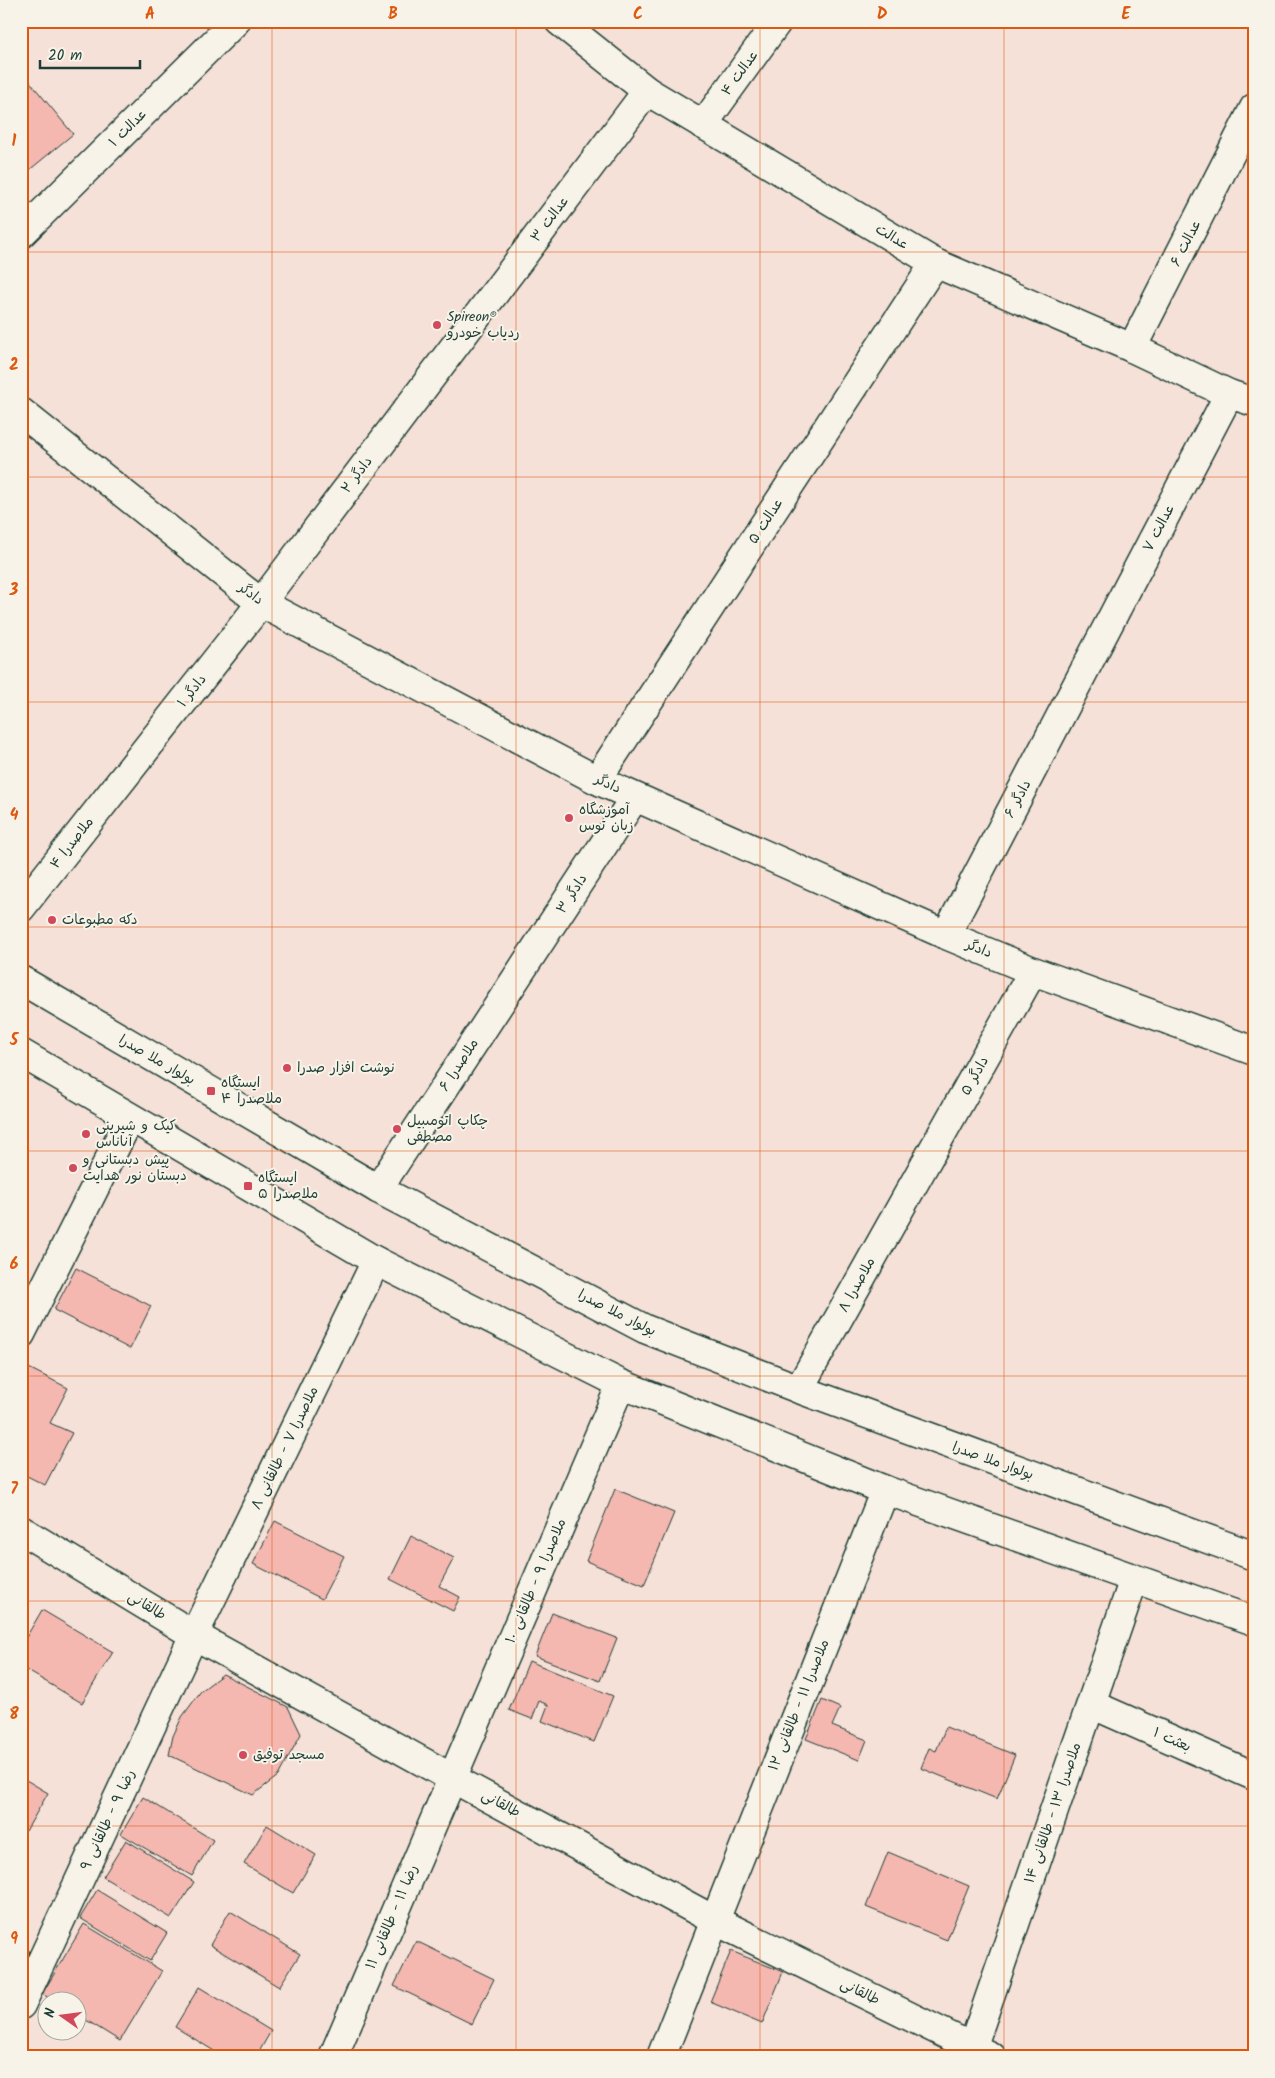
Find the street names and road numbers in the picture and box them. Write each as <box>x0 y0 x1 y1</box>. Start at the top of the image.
street label: عدالت ۴ <box>716 45 764 101</box>
street label: عدالت ۱ <box>104 104 152 152</box>
street label: عدالت ۳ <box>525 191 575 247</box>
street label: عدالت ۶ <box>1165 216 1207 270</box>
street label: عدالت <box>871 218 913 256</box>
street label: دادگر ۲ <box>336 452 378 498</box>
street label: عدالت ۵ <box>743 493 789 549</box>
street label: عدالت ۷ <box>1137 500 1181 556</box>
street label: دادگر <box>233 577 268 611</box>
street label: دادگر ۱ <box>172 670 212 712</box>
street label: دادگر <box>590 768 625 800</box>
street label: دادگر ۶ <box>999 776 1037 822</box>
street label: ملاصدرا ۴ <box>45 812 99 874</box>
street label: دادگر ۳ <box>551 870 593 918</box>
street label: دادگر <box>962 933 995 964</box>
street label: بولوار ملا صدرا <box>115 1029 199 1091</box>
street label: ملاصدرا ۶ <box>434 1034 484 1096</box>
street label: دادگر ۵ <box>955 1052 995 1100</box>
street label: ملاصدرا ۸ <box>833 1253 881 1317</box>
street label: بولوار ملا صدرا <box>574 1284 660 1342</box>
street label: ملاصدرا ۷ - طالقانی ۸ <box>246 1382 324 1514</box>
street label: بولوار ملا صدرا <box>949 1436 1037 1486</box>
street label: ملاصدرا ۹ - طالقانی ۱۰ <box>500 1515 572 1647</box>
street label: طالقانی <box>124 1586 170 1626</box>
street label: ملاصدرا ۱۱ - طالقانی ۱۲ <box>763 1636 835 1774</box>
street label: بعثت ۱ <box>1149 1722 1195 1758</box>
street label: ملاصدرا ۱۳ - طالقانی ۱۴ <box>1019 1740 1087 1886</box>
street label: رضا ۹ - طالقانی ۹ <box>75 1766 141 1874</box>
street label: طالقانی <box>477 1785 525 1823</box>
street label: رضا ۱۱ - طالقانی ۱۱ <box>360 1861 424 1973</box>
street label: طالقانی <box>836 1973 884 2011</box>

